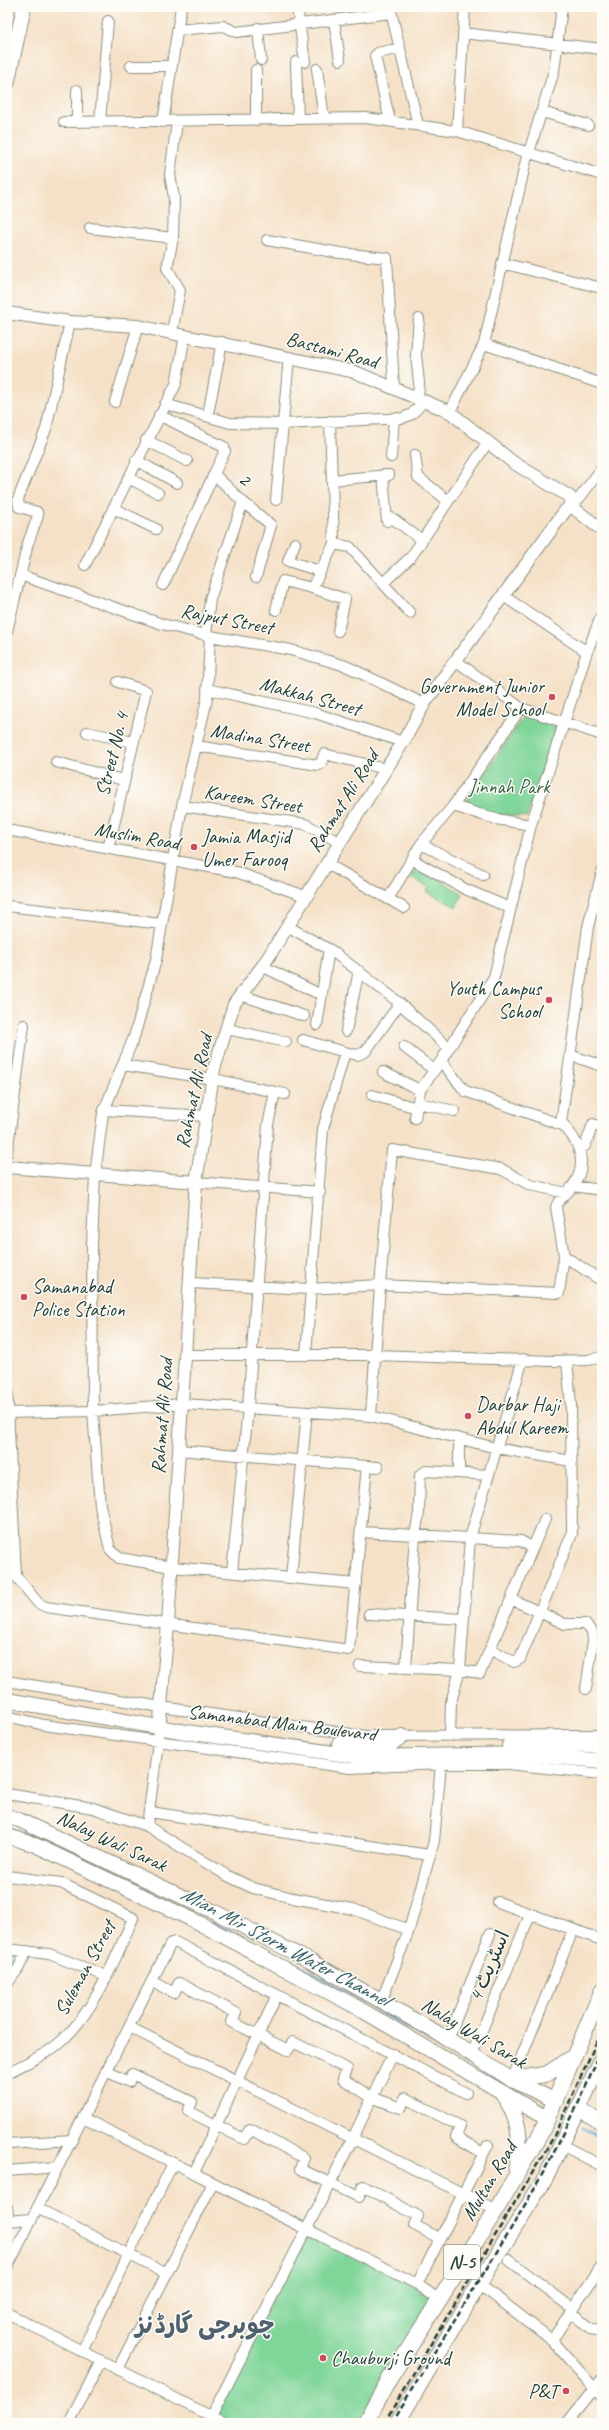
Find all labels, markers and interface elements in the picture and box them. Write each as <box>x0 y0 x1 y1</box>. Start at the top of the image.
street label: Bastami Road <box>283 326 384 375</box>
street label: 2 <box>233 467 258 492</box>
street label: Rajput Street <box>179 598 279 641</box>
street label: Makkah Street <box>257 671 366 722</box>
place label: Government Junior Model School <box>420 674 548 722</box>
marker: Government Junior Model School <box>547 692 557 702</box>
street label: Street No. 4 <box>90 708 135 798</box>
street label: Madina Street <box>209 718 314 759</box>
street label: Rahmat Ali Road <box>302 743 386 857</box>
park label: Jinnah Park <box>467 774 551 799</box>
street label: Kareem Street <box>202 779 306 819</box>
street label: Muslim Road <box>93 816 185 856</box>
place label: Jamia Masjid Umer Farooq <box>201 824 293 872</box>
marker: Jamia Masjid Umer Farooq <box>189 842 199 852</box>
place label: Youth Campus School <box>447 976 545 1024</box>
marker: Youth Campus School <box>544 995 554 1005</box>
street label: Rahmat Ali Road <box>170 1029 219 1150</box>
place label: Samanabad Police Station <box>32 1274 126 1322</box>
marker: Samanabad Police Station <box>19 1292 29 1302</box>
street label: Rahmat Ali Road <box>145 1354 179 1475</box>
place label: Darbar Haji Abdul Kareem <box>476 1392 570 1440</box>
marker: Darbar Haji Abdul Kareem <box>463 1411 473 1421</box>
street label: Samanabad Main Boulevard <box>186 1699 381 1747</box>
street label: Nalay Wali Sarak <box>53 1805 172 1878</box>
water label: Mian Mir Storm Water Channel <box>177 1880 399 2015</box>
street label: Suleman Street <box>49 1913 123 2020</box>
street label: اسٹریٹ 4 <box>463 1927 515 2005</box>
street label: Nalay Wali Sarak <box>417 1992 533 2075</box>
street label: Multan Road <box>456 2134 524 2225</box>
road number: N-5 <box>444 2245 480 2279</box>
district label: چوبرجی گارڈنز <box>133 2310 275 2340</box>
place label: Chauburji Ground <box>331 2346 453 2371</box>
marker: Chauburji Ground <box>318 2353 328 2363</box>
place label: P&T <box>528 2379 562 2404</box>
marker: P&T <box>561 2386 571 2396</box>

